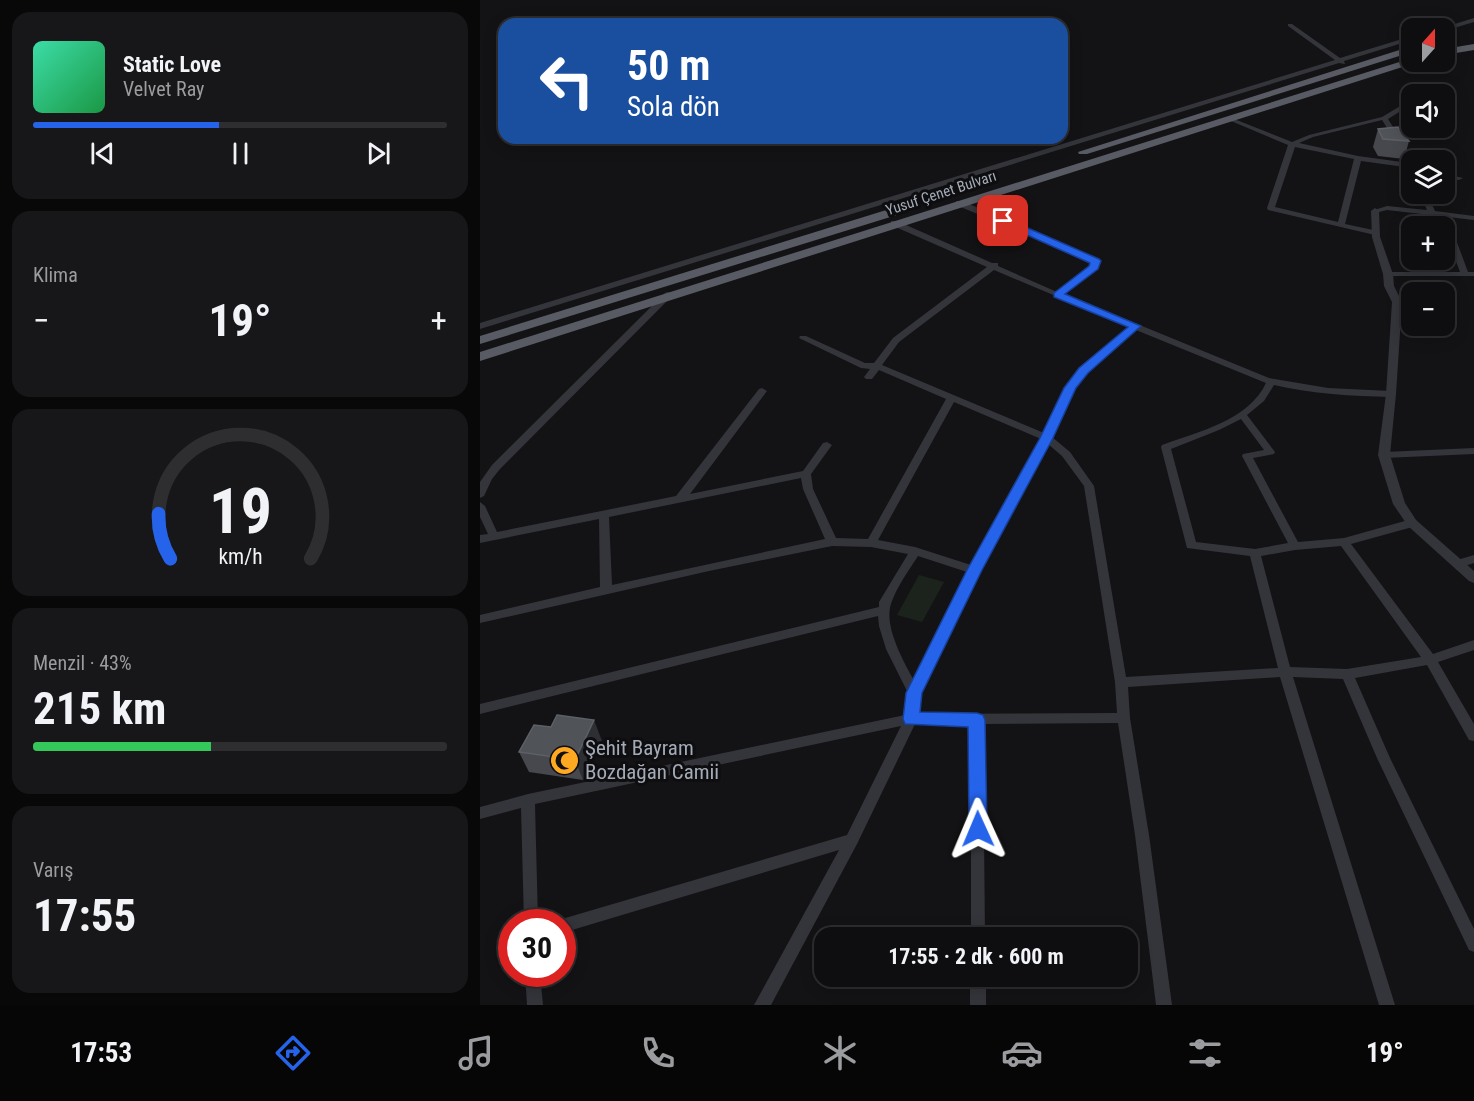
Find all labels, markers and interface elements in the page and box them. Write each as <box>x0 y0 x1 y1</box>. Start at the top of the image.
north arrow <box>1401 18 1455 72</box>
map controls <box>1401 18 1455 336</box>
text: 50 m <box>627 41 710 90</box>
icon: left <box>528 42 606 120</box>
text: Static Love <box>123 52 221 77</box>
text: Velvet Ray <box>123 77 204 101</box>
button: sound <box>1401 84 1455 138</box>
text: Sola dön <box>627 91 720 123</box>
icon: previous <box>86 137 119 170</box>
icon: pause <box>224 137 257 170</box>
icon: next <box>362 137 395 170</box>
button: layers <box>1401 150 1455 204</box>
street label: Yusuf Çenet Bulvarı <box>883 167 999 219</box>
pin <box>977 195 1028 246</box>
icon: arrive <box>986 204 1019 237</box>
button: + <box>1401 216 1455 270</box>
text: Klima <box>33 263 78 287</box>
button: − <box>1401 282 1455 336</box>
text: 19° <box>209 294 272 347</box>
text: − <box>33 301 50 340</box>
text: + <box>431 301 447 340</box>
text: 19 <box>208 476 272 549</box>
text: km/h <box>218 545 262 570</box>
text: Menzil · 43% <box>33 651 132 675</box>
text: 215 km <box>33 682 166 735</box>
place label: Şehit Bayram Bozdağan Camii <box>585 736 719 784</box>
mosque icon: Şehit Bayram Bozdağan Camii <box>548 744 580 776</box>
position arrow <box>946 797 1010 861</box>
text: Varış <box>33 858 73 882</box>
text: 17:55 <box>33 889 136 942</box>
speed limit sign: 30 <box>498 909 576 987</box>
text: 17:55 · 2 dk · 600 m <box>888 944 1064 969</box>
icon: directions <box>272 1032 314 1074</box>
icon: music <box>455 1032 497 1074</box>
icon: phone <box>637 1032 679 1074</box>
icon: climate <box>819 1032 861 1074</box>
icon: car <box>1001 1032 1043 1074</box>
icon: filters <box>1184 1032 1226 1074</box>
text: 17:53 <box>70 1037 132 1069</box>
text: 19° <box>1366 1037 1404 1069</box>

